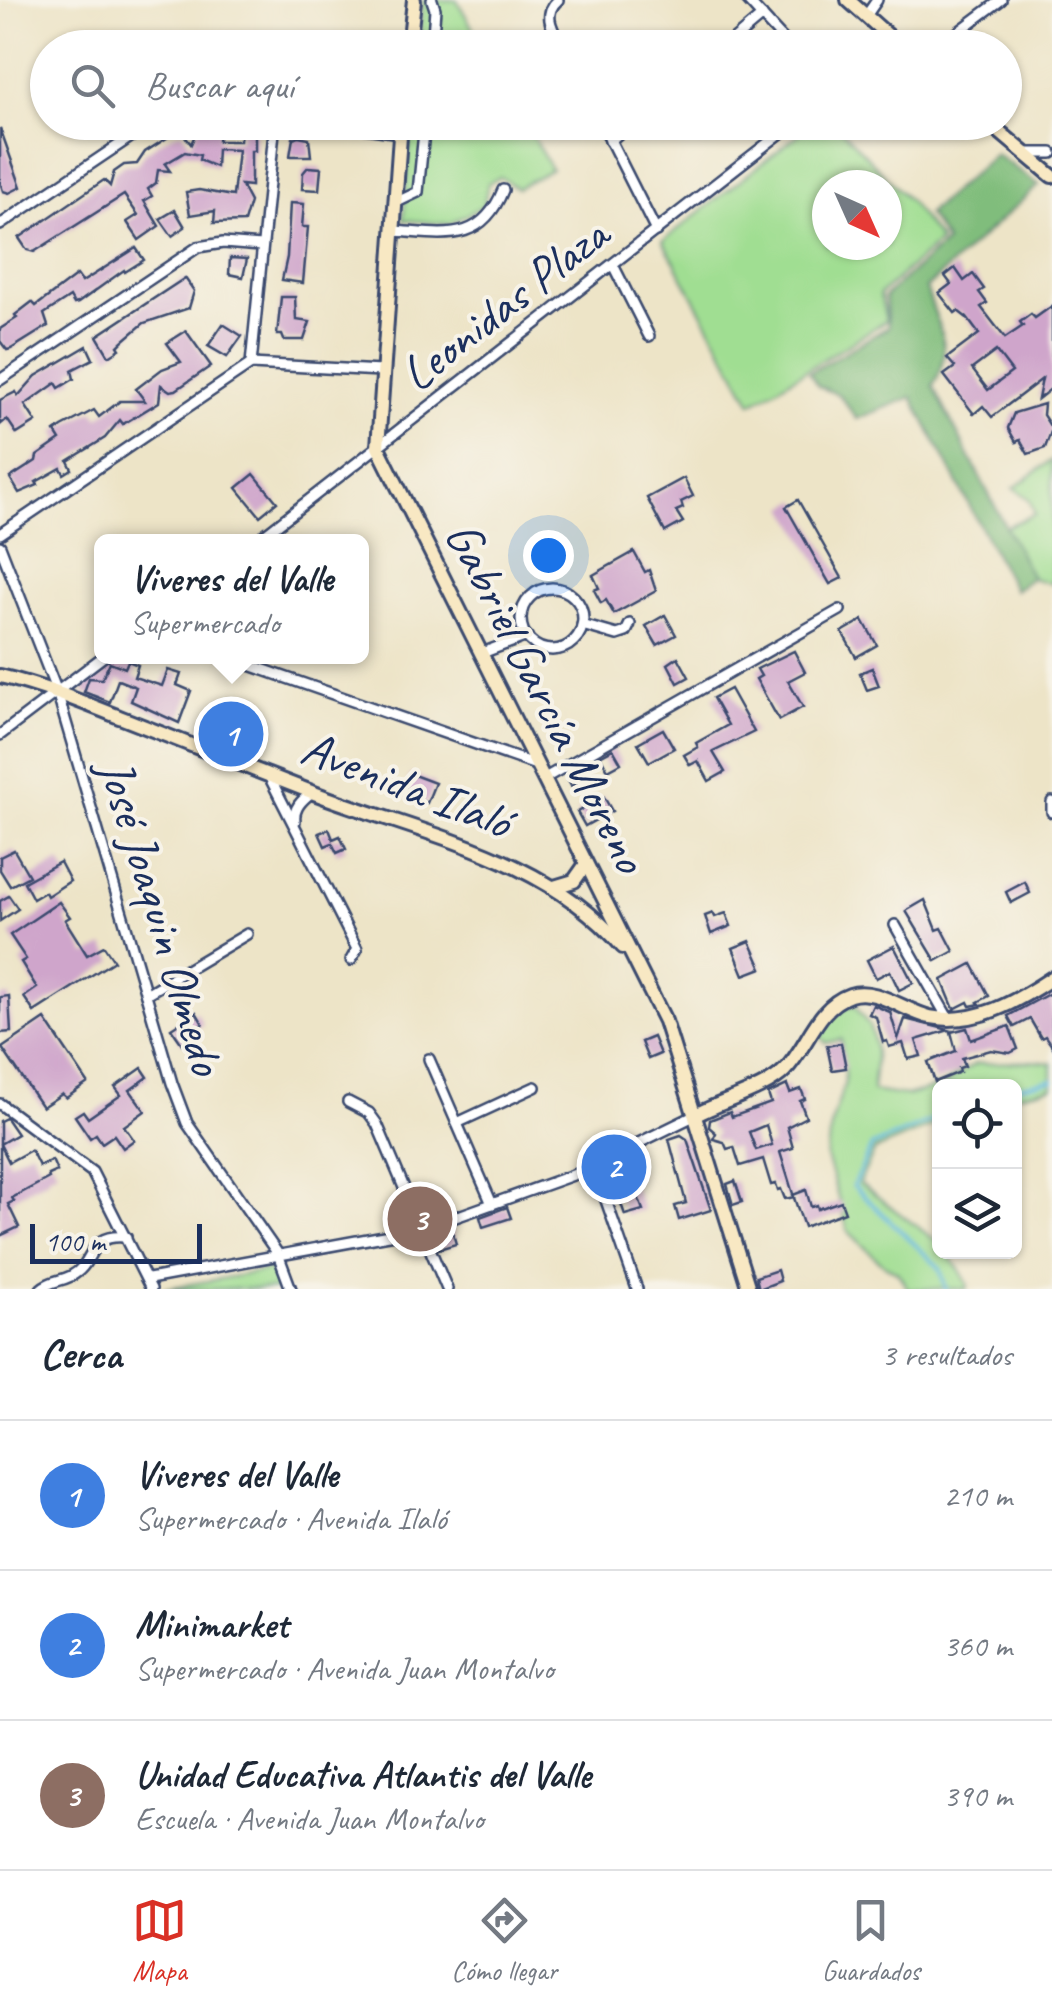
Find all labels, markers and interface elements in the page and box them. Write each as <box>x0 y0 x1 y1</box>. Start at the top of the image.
search box <box>30 30 1022 140</box>
icon: search <box>65 58 120 113</box>
text: Buscar aquí <box>145 62 294 109</box>
north arrow <box>812 170 902 260</box>
street label: Leonidas Plaza <box>388 201 624 405</box>
street label: Gabriel García Moreno <box>431 511 663 885</box>
your location <box>523 530 574 581</box>
popup <box>94 534 369 664</box>
text: Viveres del Valle <box>130 555 333 602</box>
text: Supermercado <box>130 602 280 643</box>
pin: 1 <box>198 696 264 772</box>
street label: Avenida Ilaló <box>293 716 526 855</box>
street label: José Joaquin Olmedo <box>83 749 240 1084</box>
map controls <box>932 1079 1022 1259</box>
button: locate <box>932 1079 1022 1169</box>
pin: 2 <box>582 1130 646 1204</box>
button: layers <box>932 1169 1022 1259</box>
pin: 3 <box>388 1182 452 1256</box>
scale bar <box>30 1219 202 1264</box>
text: 100 m <box>45 1224 105 1259</box>
text: Cerca <box>40 1328 122 1381</box>
text: 3 resultados <box>881 1334 1012 1375</box>
text: Viveres del Valle <box>135 1451 338 1498</box>
text: 1 <box>65 1475 80 1516</box>
text: 210 m <box>943 1475 1012 1516</box>
text: Supermercado · Avenida Ilaló <box>135 1498 446 1539</box>
text: Minimarket <box>135 1601 288 1648</box>
text: 2 <box>65 1625 80 1666</box>
text: 360 m <box>943 1625 1012 1666</box>
text: Supermercado · Avenida Juan Montalvo <box>135 1648 553 1689</box>
text: Unidad Educativa Atlantis del Valle <box>135 1751 591 1798</box>
text: 3 <box>65 1775 80 1816</box>
text: 390 m <box>943 1775 1012 1816</box>
text: Escuela · Avenida Juan Montalvo <box>135 1798 484 1839</box>
tab: Mapa <box>132 1893 187 1988</box>
tab: Cómo llegar <box>451 1893 557 1988</box>
tab: Guardados <box>822 1893 920 1988</box>

